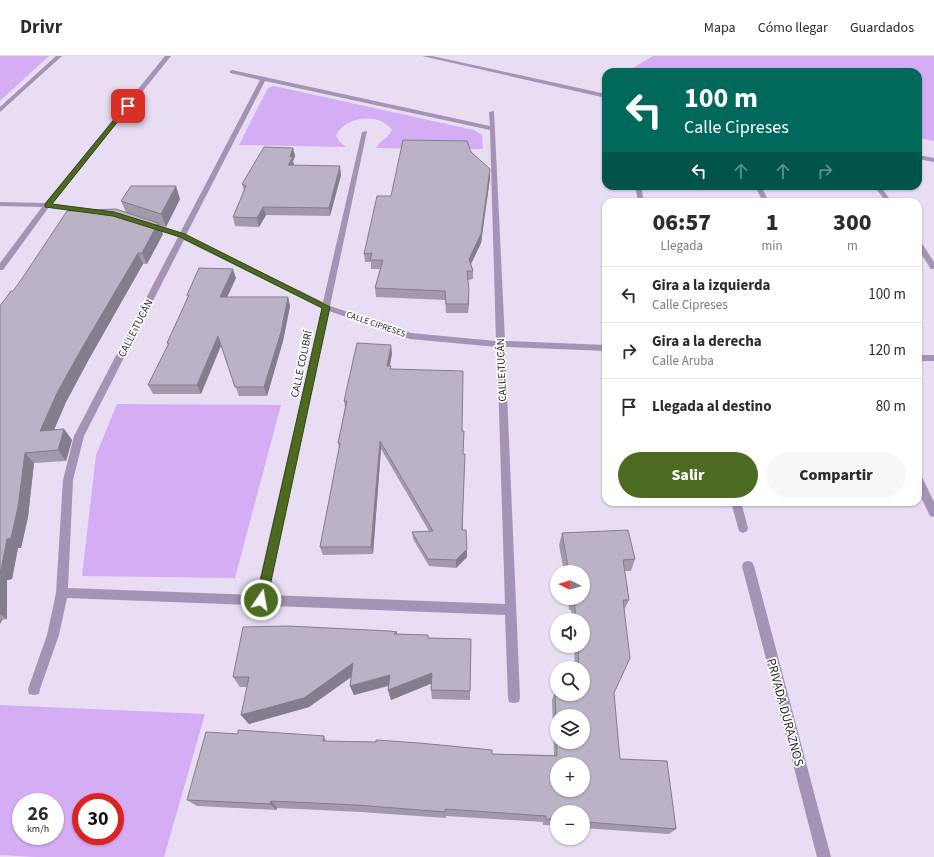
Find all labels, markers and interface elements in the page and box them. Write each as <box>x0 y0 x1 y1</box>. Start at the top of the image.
text: Drivr <box>20 14 62 41</box>
text: Mapa <box>704 18 736 38</box>
text: Cómo llegar <box>758 18 828 38</box>
text: Guardados <box>850 18 914 38</box>
text: 100 m <box>684 78 758 118</box>
icon: left <box>618 84 670 136</box>
pin <box>111 89 145 123</box>
icon: arrive <box>117 95 139 117</box>
text: Calle Cipreses <box>684 115 789 140</box>
icon: left <box>688 160 710 182</box>
icon: ahead <box>730 160 752 182</box>
icon: ahead <box>772 160 794 182</box>
icon: right <box>814 160 836 182</box>
text: 06:57 <box>652 205 711 240</box>
text: 1 <box>766 205 779 240</box>
text: 300 <box>833 205 872 240</box>
text: Llegada <box>660 237 703 255</box>
text: min <box>762 237 783 255</box>
text: m <box>847 237 858 255</box>
text: Gira a la izquierda <box>652 275 771 296</box>
icon: left <box>618 284 640 306</box>
text: 100 m <box>868 284 906 305</box>
text: Calle Cipreses <box>652 296 728 314</box>
street label: CALLE TUCÁN <box>114 297 157 360</box>
street label: CALLE CIPRESES <box>344 308 408 341</box>
street label: CALLE COLIBRÍ <box>287 328 316 399</box>
text: Gira a la derecha <box>652 331 762 352</box>
street label: CALLE TUCÁN <box>493 338 510 402</box>
icon: right <box>618 340 640 362</box>
text: 120 m <box>868 340 906 361</box>
text: Calle Aruba <box>652 352 714 370</box>
icon: arrive <box>618 396 640 418</box>
text: Llegada al destino <box>652 396 772 417</box>
text: 80 m <box>876 396 906 417</box>
button: Salir <box>618 452 758 498</box>
button: Compartir <box>766 452 906 498</box>
north arrow <box>550 565 590 605</box>
map controls <box>550 565 590 845</box>
position arrow <box>240 579 282 621</box>
button: sound <box>550 613 590 653</box>
street label: PRIVADA DURAZNOS <box>762 656 808 768</box>
button: search <box>550 661 590 701</box>
button: layers <box>550 709 590 749</box>
button: + <box>550 757 590 797</box>
speed limit sign: 30 <box>72 793 124 845</box>
text: 26 <box>27 800 49 828</box>
button: − <box>550 805 590 845</box>
text: km/h <box>27 822 49 836</box>

